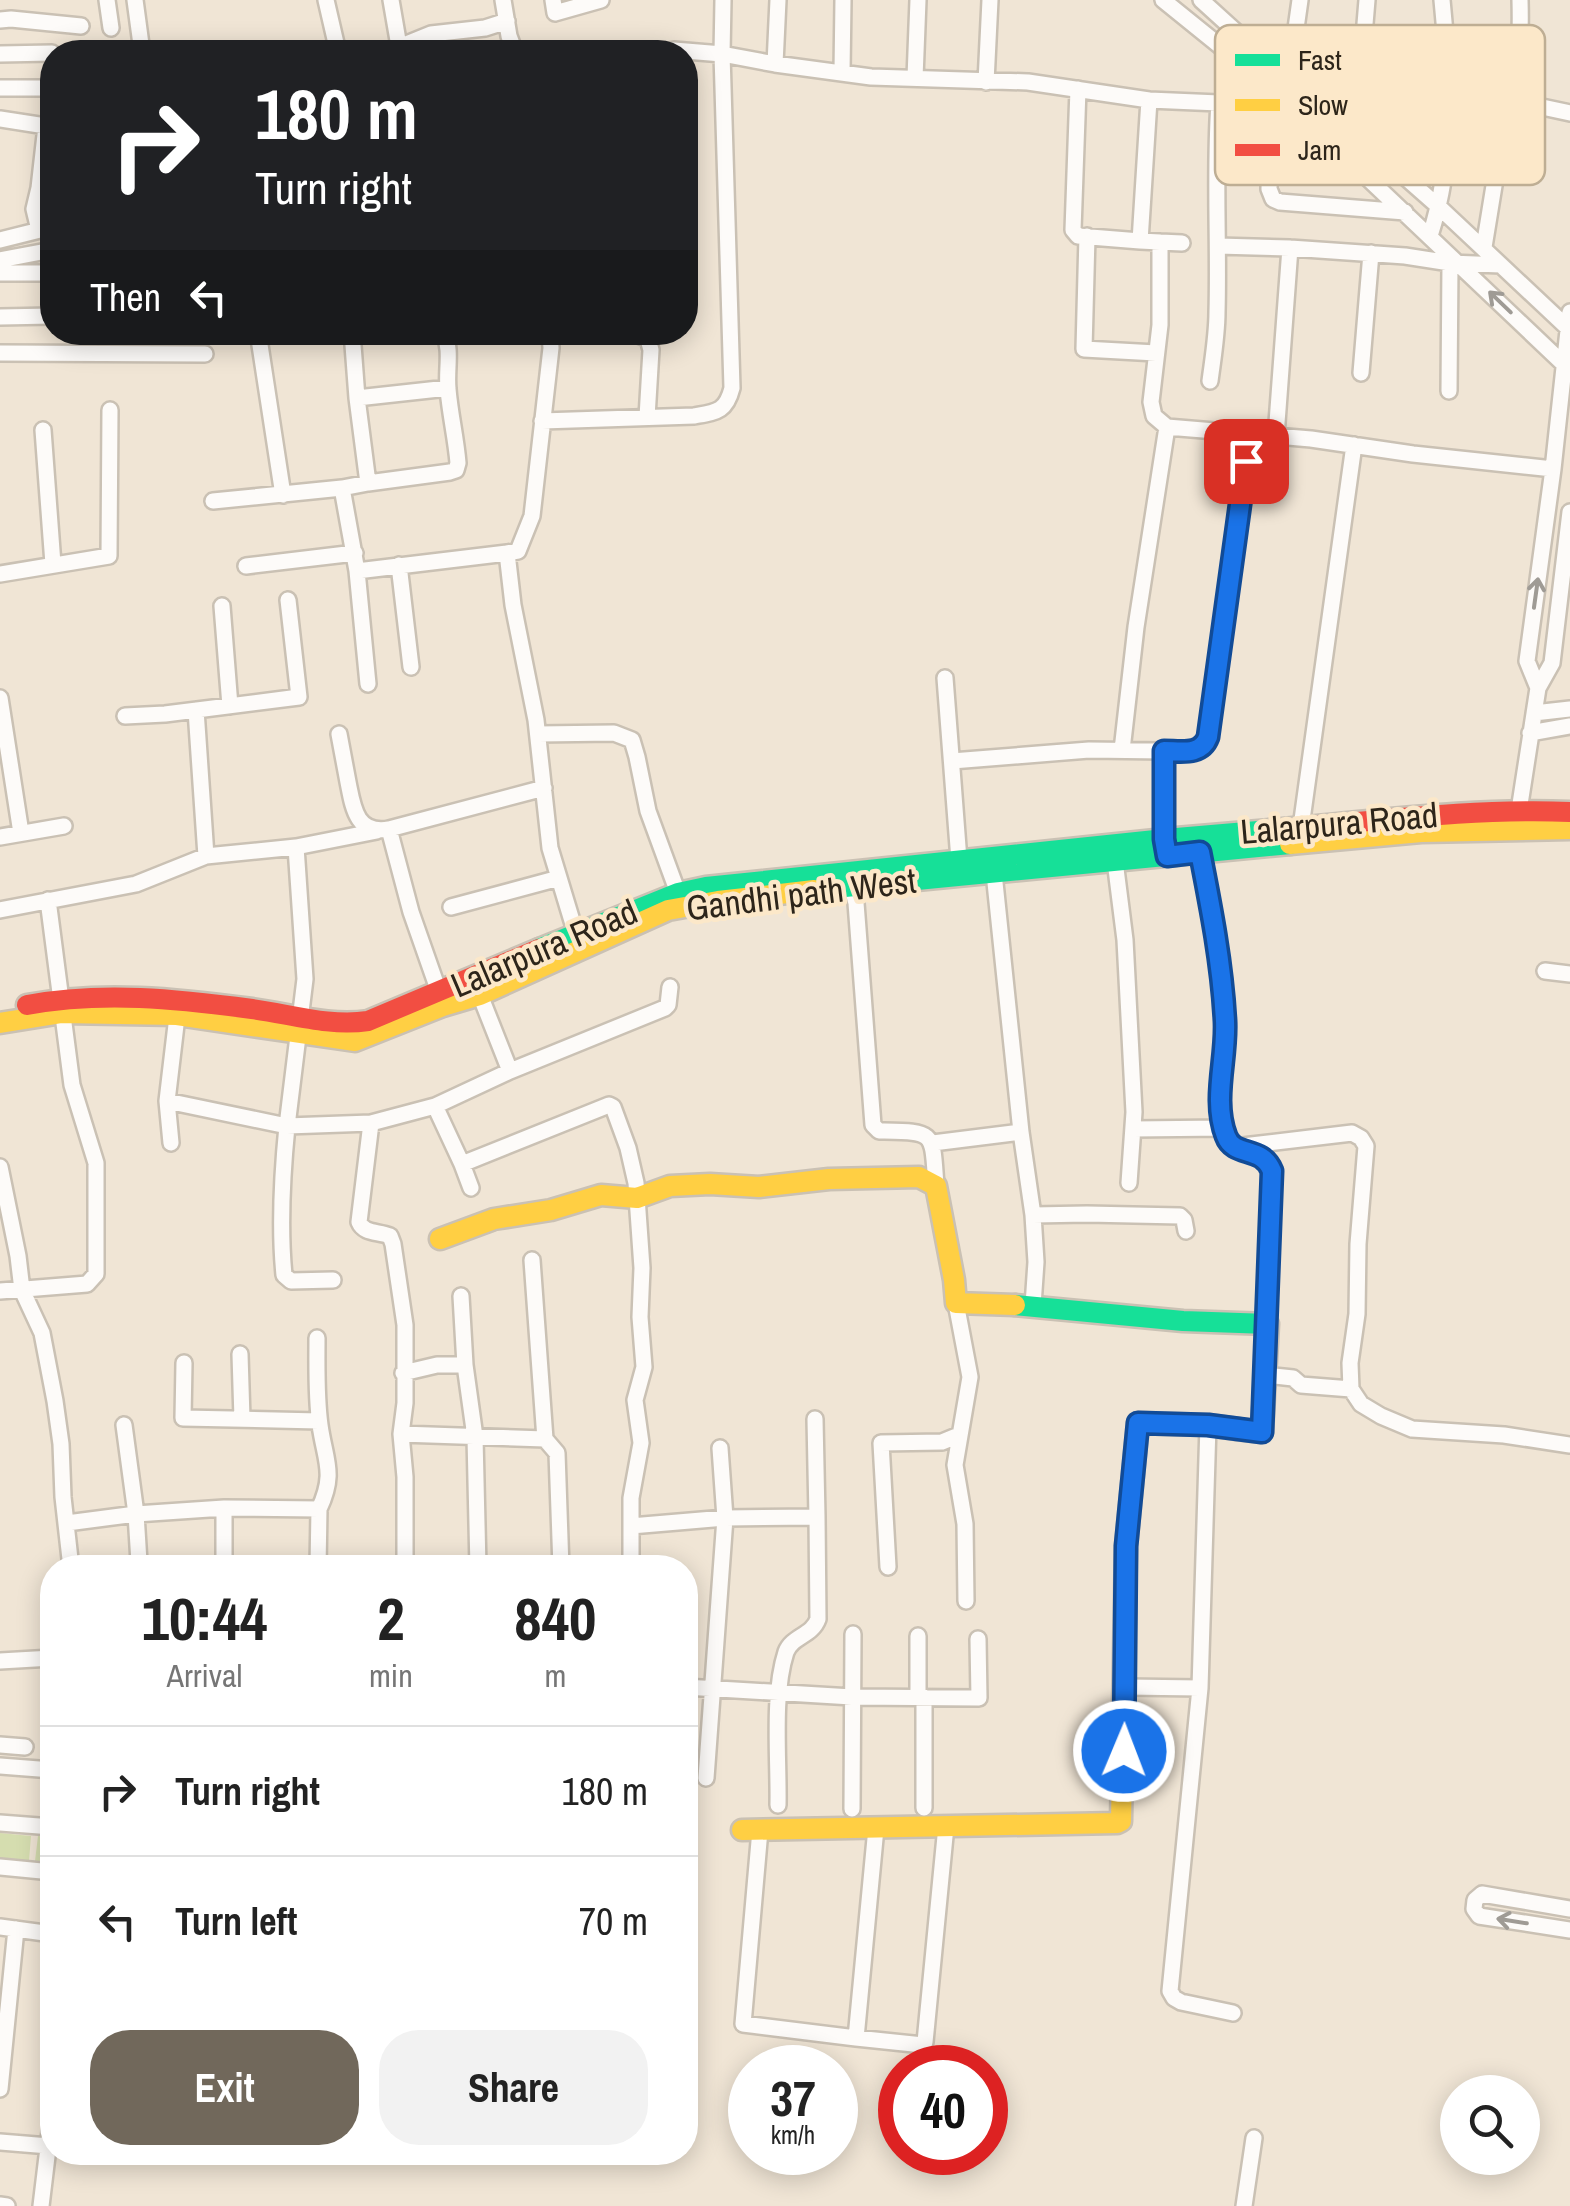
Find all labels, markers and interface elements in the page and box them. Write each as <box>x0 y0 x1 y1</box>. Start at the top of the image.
legend <box>1215 25 1545 185</box>
text: Fast <box>1298 41 1342 79</box>
text: 180 m <box>255 67 418 161</box>
icon: right <box>90 80 220 210</box>
text: Slow <box>1298 86 1348 124</box>
text: Jam <box>1298 131 1341 169</box>
text: Turn right <box>255 157 412 218</box>
icon: left <box>181 270 236 325</box>
text: Then <box>90 272 161 323</box>
one-way arrow <box>1488 291 1513 314</box>
pin <box>1204 419 1289 504</box>
icon: arrive <box>1219 434 1274 489</box>
one-way arrow <box>1528 577 1546 610</box>
street label: Lalarpura Road <box>1238 791 1440 855</box>
street label: Gandhi path West <box>684 857 918 931</box>
street label: Lalarpura Road <box>444 888 644 1008</box>
text: 10:44 <box>142 1578 267 1659</box>
text: 2 <box>377 1578 405 1659</box>
text: 840 <box>514 1578 596 1659</box>
text: Arrival <box>167 1654 242 1697</box>
text: min <box>369 1654 413 1697</box>
text: m <box>544 1654 566 1697</box>
position arrow <box>1072 1699 1176 1803</box>
icon: right <box>90 1764 145 1819</box>
text: Turn right <box>175 1766 320 1817</box>
text: 180 m <box>561 1766 648 1817</box>
icon: left <box>90 1894 145 1949</box>
text: Turn left <box>175 1896 297 1947</box>
text: 70 m <box>579 1896 648 1947</box>
one-way arrow <box>1496 1911 1528 1930</box>
button: Exit <box>90 2030 359 2145</box>
button: Share <box>379 2030 648 2145</box>
speed limit sign: 40 <box>878 2045 1008 2175</box>
text: 37 <box>770 2064 816 2132</box>
map controls <box>1440 2075 1540 2175</box>
button: search <box>1440 2075 1540 2175</box>
text: km/h <box>771 2118 815 2152</box>

